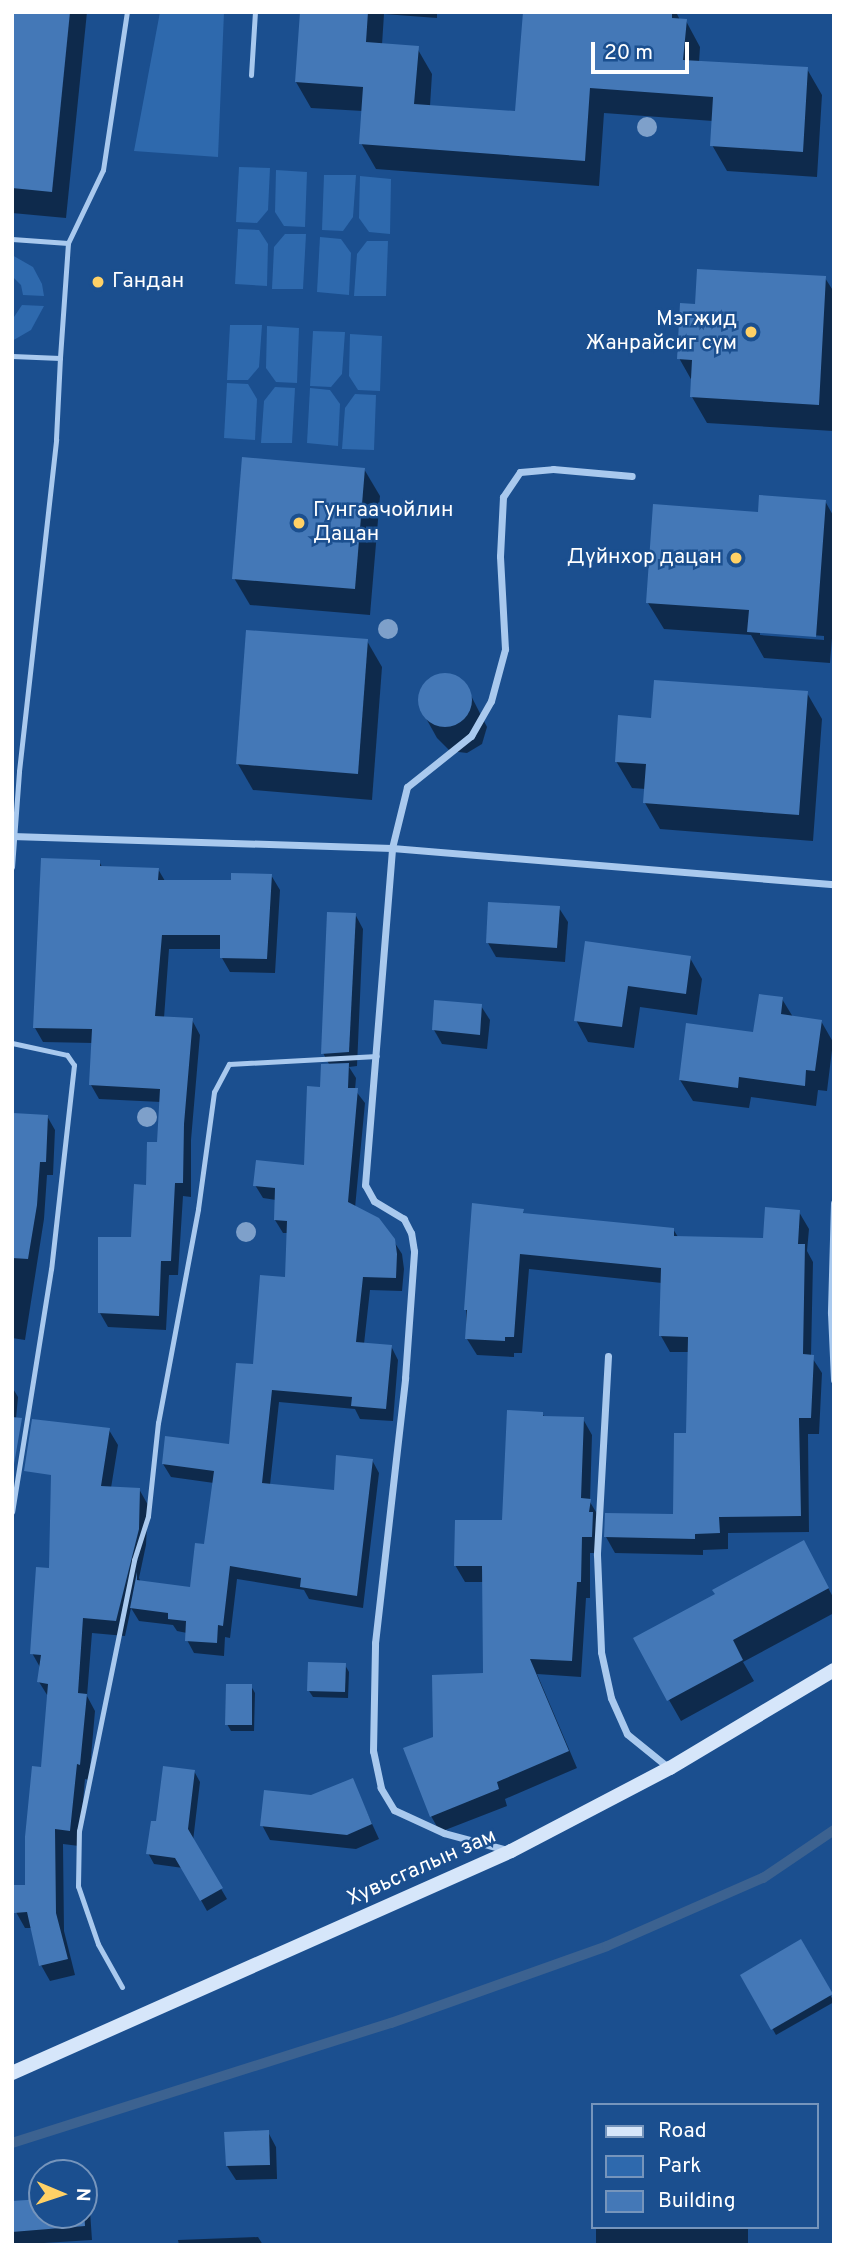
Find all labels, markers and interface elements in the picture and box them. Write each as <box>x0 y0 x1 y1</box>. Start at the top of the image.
scale bar <box>594 28 692 72</box>
text: 20 m <box>604 40 653 67</box>
place label: Гандан <box>112 269 184 295</box>
marker: Гандан <box>90 274 106 290</box>
place label: Мэгжид Жанрайсиг сүм <box>586 307 737 357</box>
marker: Мэгжид Жанрайсиг сүм <box>743 324 759 340</box>
place label: Гунгаачойлин Дацан <box>313 498 453 548</box>
marker: Гунгаачойлин Дацан <box>291 515 307 531</box>
place label: Дүйнхор дацан <box>567 545 722 571</box>
marker: Дүйнхор дацан <box>728 550 744 566</box>
street label: Хувьсгалын зам <box>344 1824 500 1912</box>
legend <box>590 2103 818 2229</box>
text: Road <box>658 2118 707 2145</box>
text: Park <box>658 2153 701 2180</box>
north arrow <box>28 2159 98 2229</box>
text: N <box>70 2187 94 2202</box>
text: Building <box>658 2188 736 2215</box>

